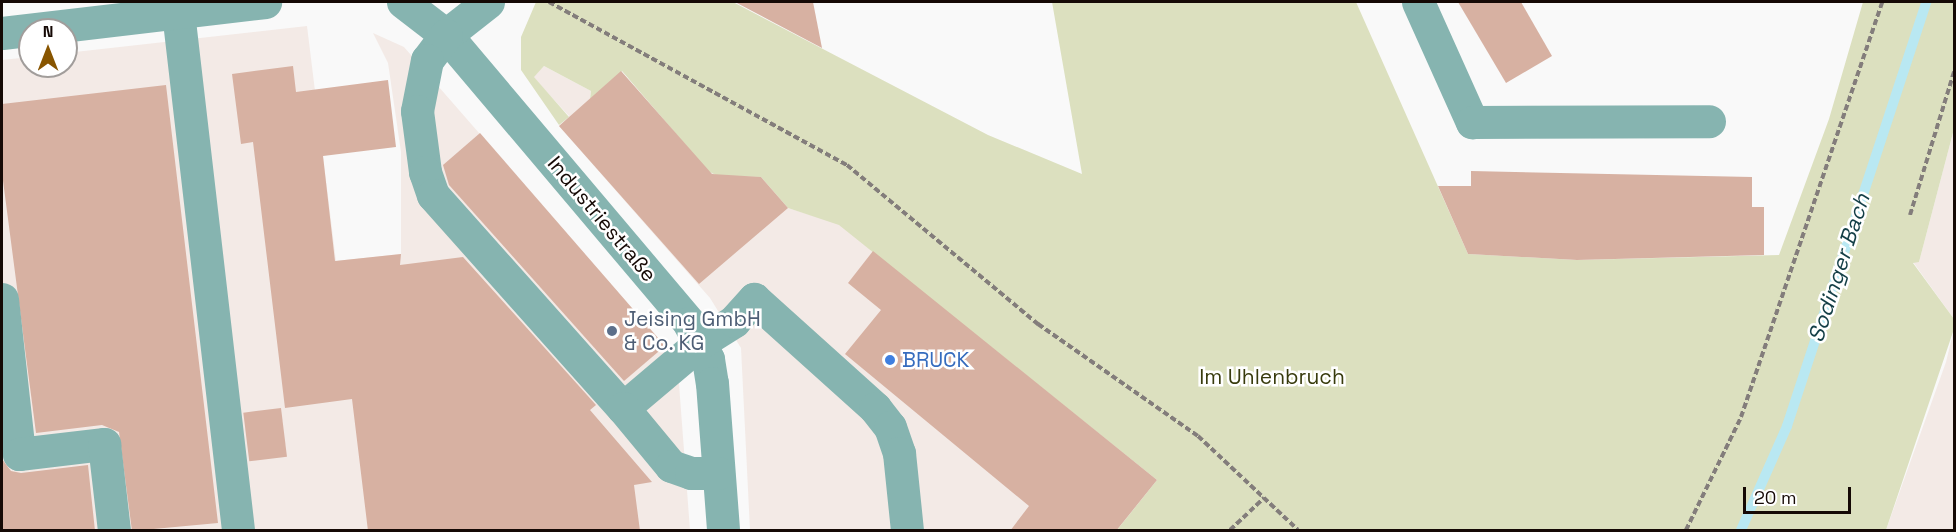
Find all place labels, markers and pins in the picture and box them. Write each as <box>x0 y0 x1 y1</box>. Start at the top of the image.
place label: Jeising GmbH & Co. KG <box>624 306 761 356</box>
marker: Jeising GmbH & Co. KG <box>605 324 619 338</box>
place label: BRUCK <box>902 347 969 373</box>
marker: BRUCK <box>883 353 897 367</box>

